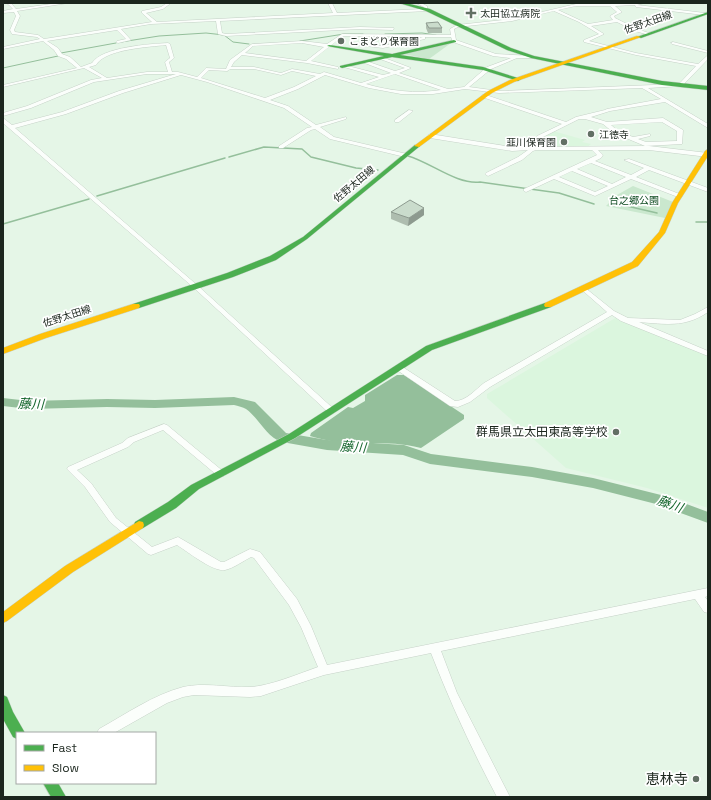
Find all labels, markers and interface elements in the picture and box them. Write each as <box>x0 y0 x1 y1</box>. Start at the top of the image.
marker: 太田協立病院 <box>465 7 477 19</box>
place label: 太田協立病院 <box>480 7 540 20</box>
street label: 佐野太田線 <box>622 8 674 36</box>
place label: こまどり保育園 <box>349 35 419 48</box>
marker: こまどり保育園 <box>336 36 346 46</box>
place label: 江徳寺 <box>599 128 629 141</box>
marker: 江徳寺 <box>586 129 596 139</box>
place label: 韮川保育園 <box>506 136 556 149</box>
marker: 韮川保育園 <box>559 137 569 147</box>
street label: 佐野太田線 <box>331 163 377 205</box>
park label: 台之郷公園 <box>609 194 659 207</box>
street label: 佐野太田線 <box>41 302 93 330</box>
water label: 藤川 <box>18 395 46 413</box>
place label: 群馬県立太田東高等学校 <box>476 424 608 440</box>
marker: 群馬県立太田東高等学校 <box>611 427 621 437</box>
water label: 藤川 <box>339 438 369 457</box>
water label: 藤川 <box>655 492 687 517</box>
legend <box>16 732 156 784</box>
text: Fast <box>52 740 77 756</box>
text: Slow <box>52 760 79 776</box>
place label: 恵林寺 <box>646 770 688 788</box>
marker: 恵林寺 <box>691 774 701 784</box>

